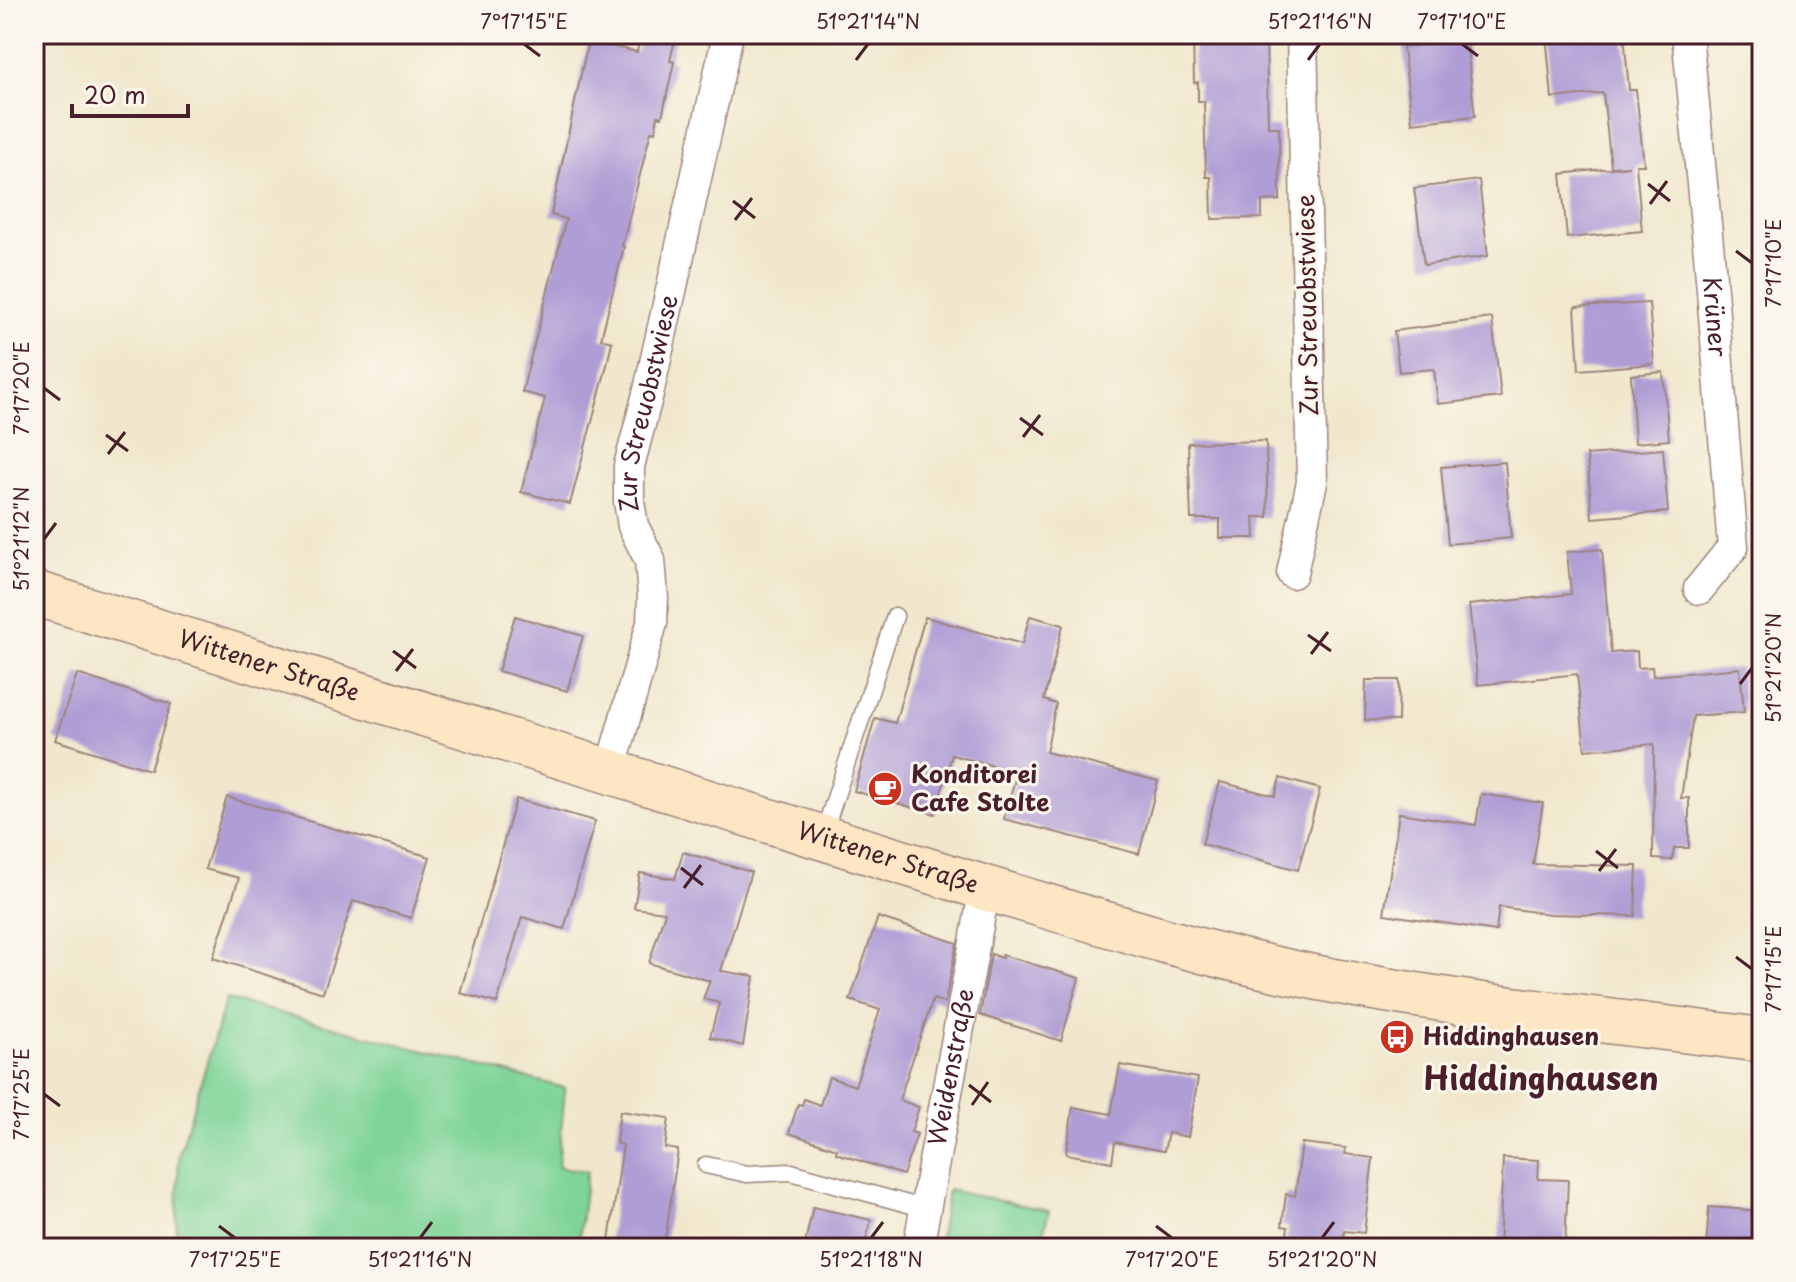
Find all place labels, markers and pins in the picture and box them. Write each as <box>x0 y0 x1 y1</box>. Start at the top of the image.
place label: Konditorei Cafe Stolte <box>911 755 1049 819</box>
cafe icon: Konditorei Cafe Stolte <box>866 770 904 808</box>
place label: Hiddinghausen <box>1423 1017 1599 1053</box>
bus stop icon: Hiddinghausen <box>1378 1018 1416 1056</box>

